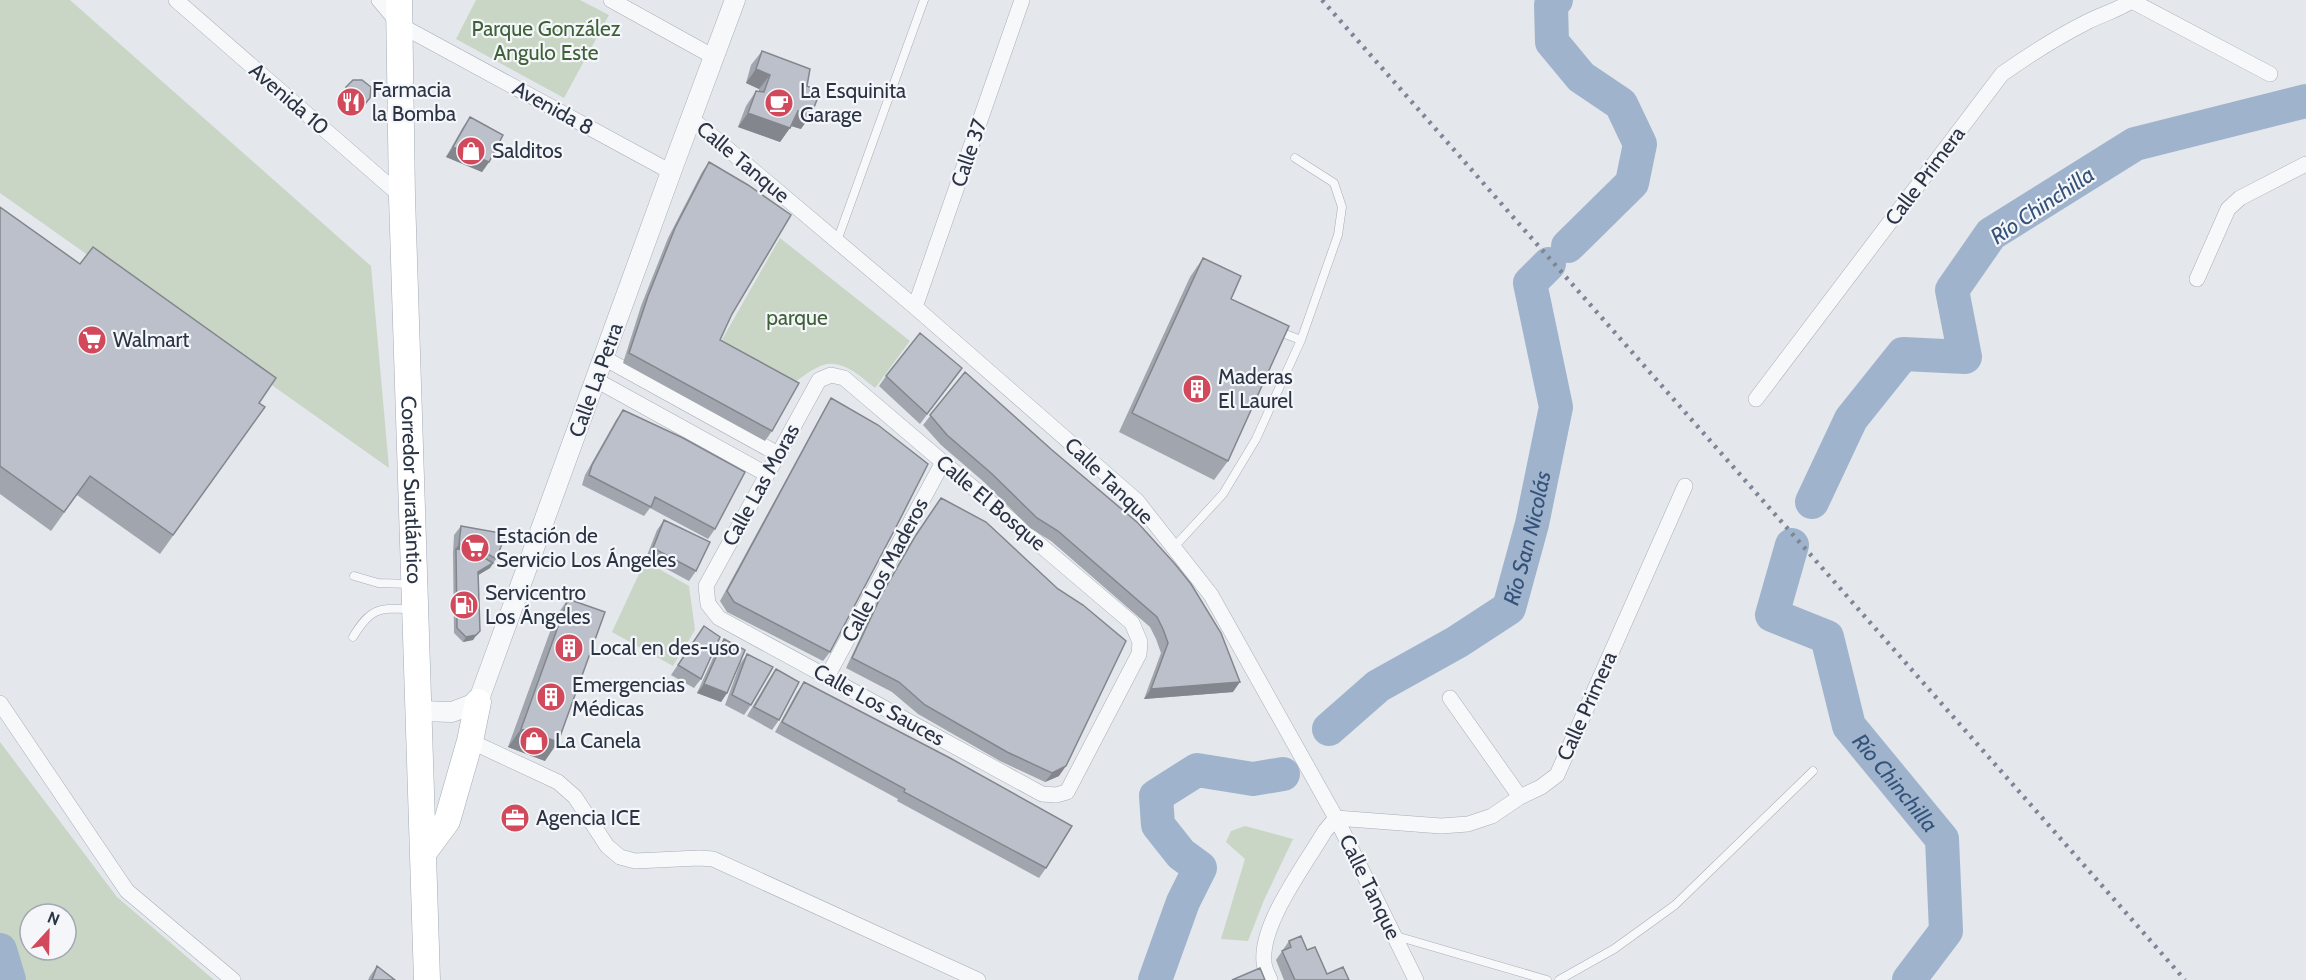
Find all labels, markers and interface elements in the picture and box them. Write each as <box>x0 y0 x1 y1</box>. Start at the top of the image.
park label: Parque González Angulo Este <box>471 16 621 65</box>
street label: Avenida 10 <box>244 57 334 140</box>
street label: Avenida 8 <box>508 75 598 140</box>
place label: Farmacia la Bomba <box>372 77 456 126</box>
place label: La Esquinita Garage <box>800 78 906 127</box>
restaurant icon: Farmacia la Bomba <box>335 86 367 118</box>
cafe icon: La Esquinita Garage <box>763 87 795 119</box>
street label: Calle 37 <box>945 115 992 190</box>
street label: Calle Tanque <box>692 116 795 208</box>
street label: Calle Primera <box>1879 121 1970 230</box>
shop icon: Salditos <box>455 135 487 167</box>
place label: Salditos <box>492 138 563 163</box>
water label: Río Chinchilla <box>1985 161 2099 250</box>
park label: parque <box>766 305 828 330</box>
street label: Calle La Petra <box>563 319 628 440</box>
supermarket icon: Walmart <box>76 324 108 356</box>
place label: Walmart <box>113 327 189 352</box>
place label: Maderas El Laurel <box>1218 364 1293 413</box>
building icon: Maderas El Laurel <box>1181 373 1213 405</box>
street label: Corredor Suratlántico <box>396 395 427 584</box>
street label: Calle Las Moras <box>717 419 805 550</box>
street label: Calle Tanque <box>1060 432 1159 529</box>
street label: Calle El Bosque <box>931 449 1052 556</box>
water label: Río San Nicolás <box>1497 468 1557 608</box>
street label: Calle Los Maderos <box>836 493 933 646</box>
place label: Estación de Servicio Los Ángeles <box>496 523 676 572</box>
supermarket icon: Estación de Servicio Los Ángeles <box>459 532 491 564</box>
place label: Servicentro Los Ángeles <box>485 580 591 629</box>
fuel station icon: Servicentro Los Ángeles <box>448 589 480 621</box>
building icon: Local en des-uso <box>553 632 585 664</box>
place label: Local en des-uso <box>590 635 740 660</box>
street label: Calle Primera <box>1551 647 1622 764</box>
street label: Calle Los Sauces <box>809 658 949 751</box>
place label: Emergencias Médicas <box>572 672 685 721</box>
building icon: Emergencias Médicas <box>535 681 567 713</box>
shop icon: La Canela <box>518 725 550 757</box>
place label: La Canela <box>555 728 641 753</box>
water label: Río Chinchilla <box>1847 728 1944 838</box>
office icon: Agencia ICE <box>499 802 531 834</box>
place label: Agencia ICE <box>536 805 640 830</box>
street label: Calle Tanque <box>1334 830 1407 943</box>
north arrow <box>18 902 78 962</box>
text: N <box>45 908 62 929</box>

